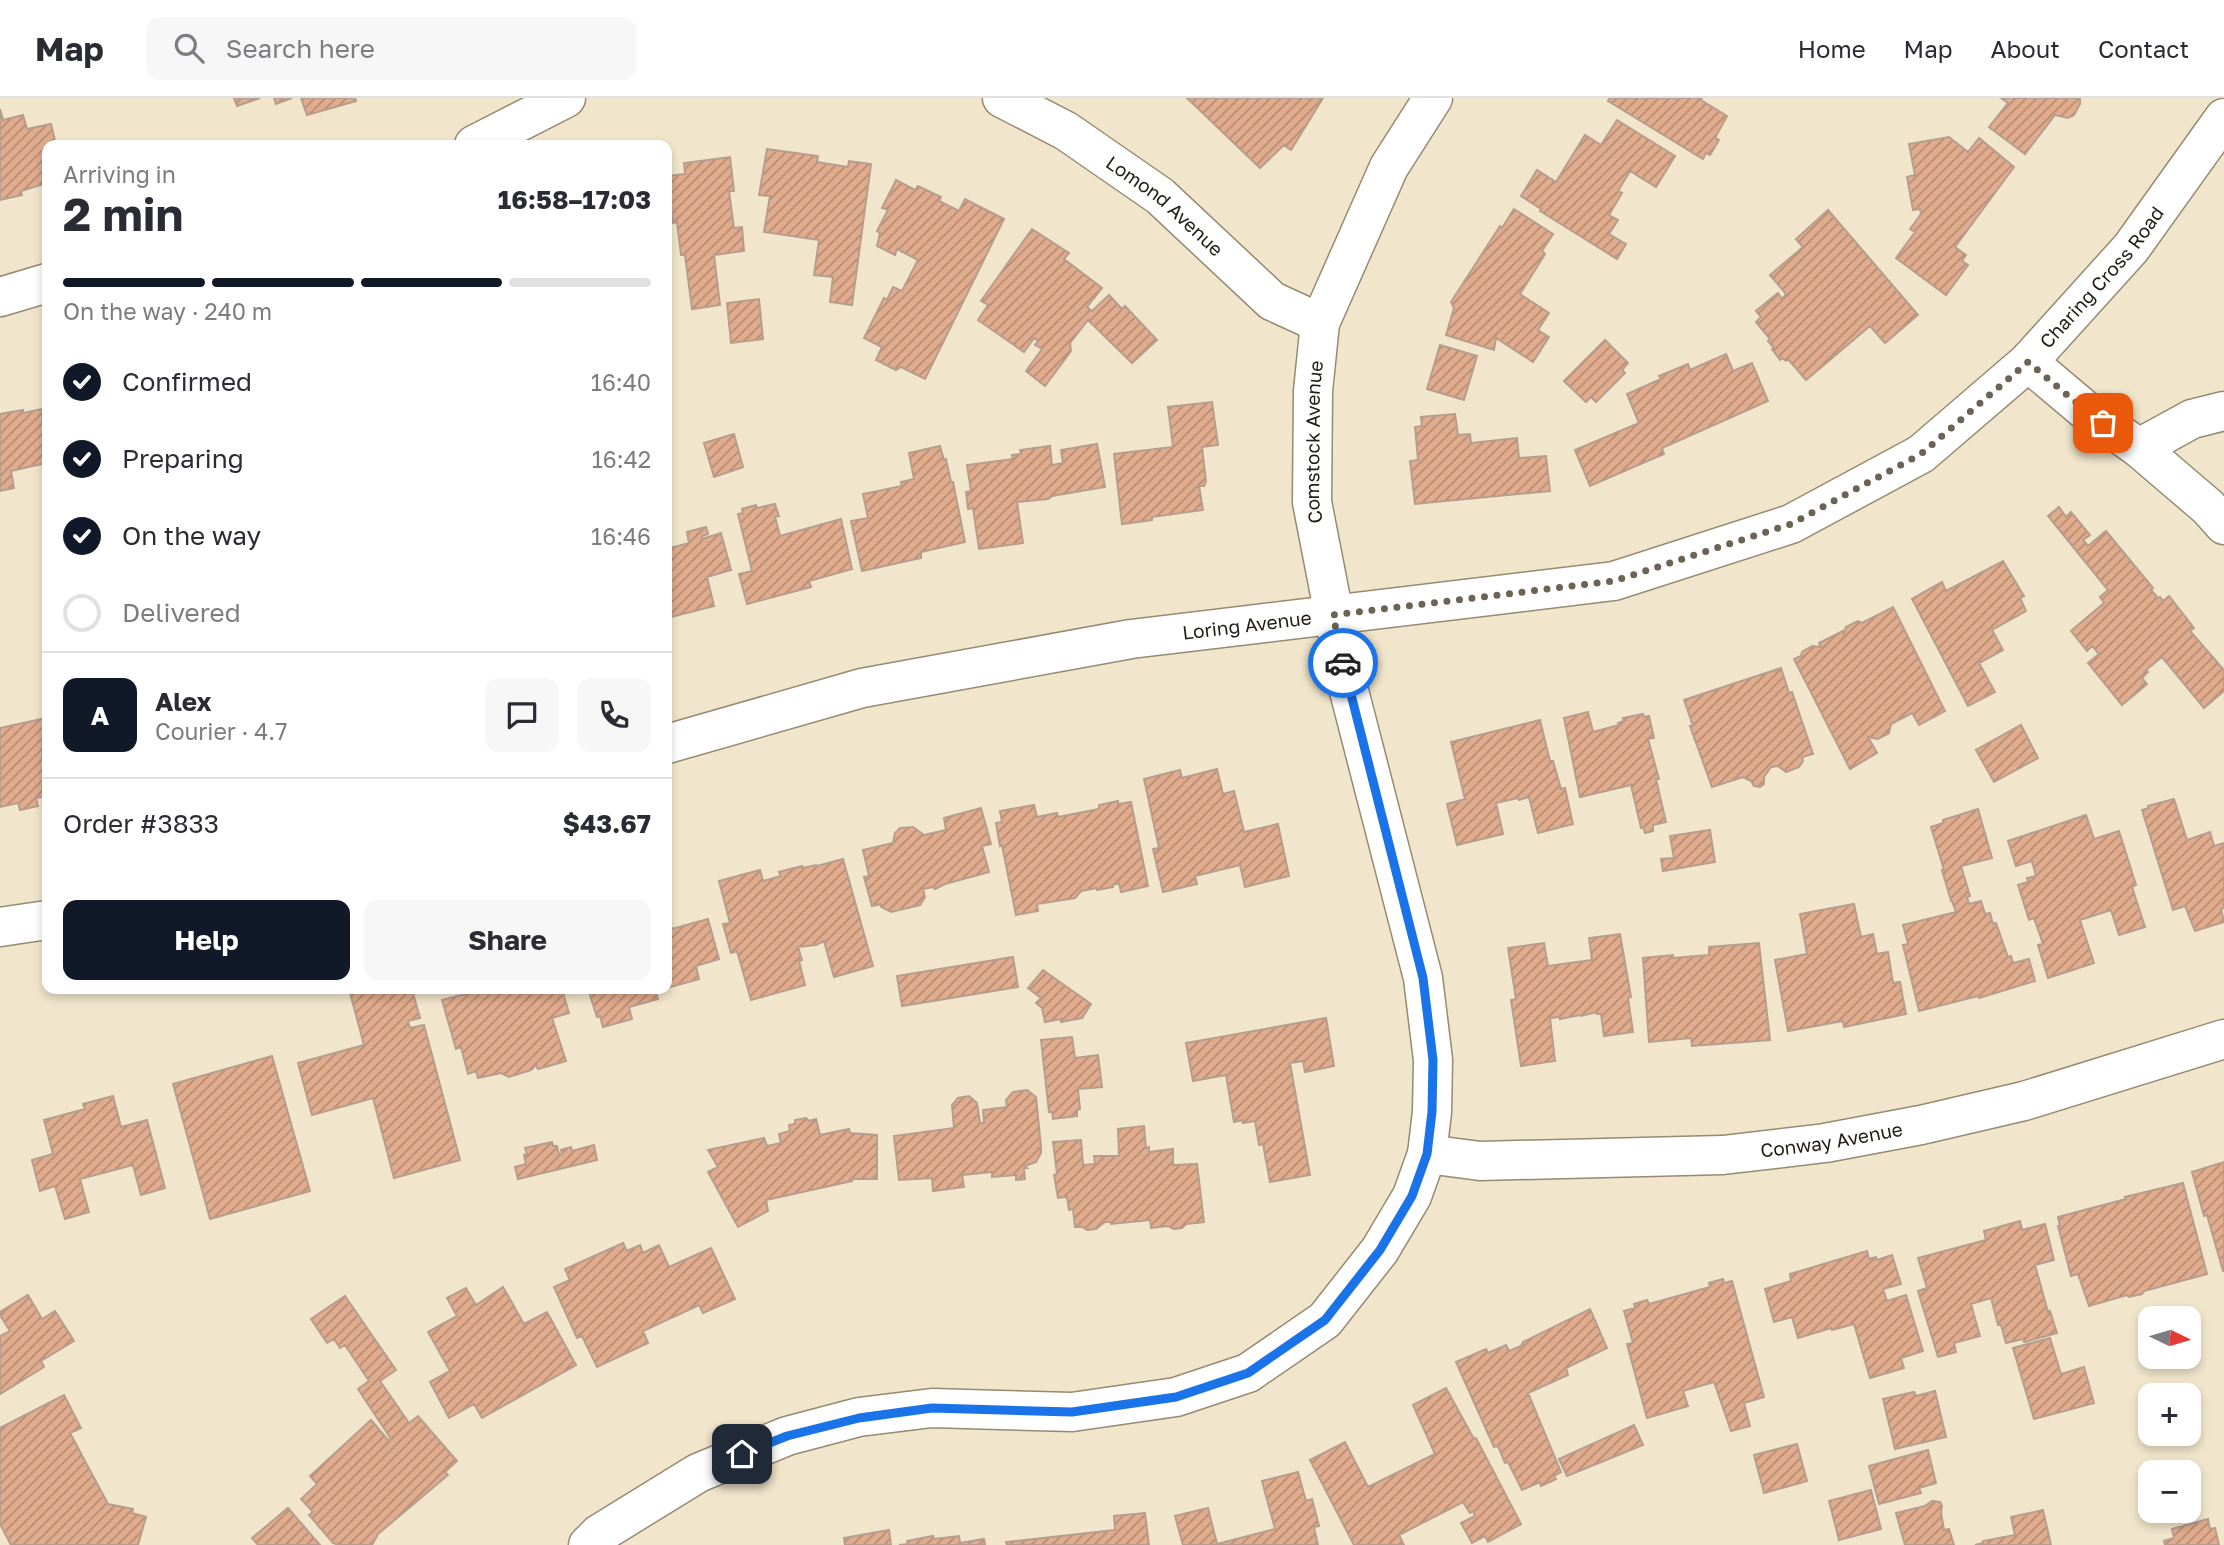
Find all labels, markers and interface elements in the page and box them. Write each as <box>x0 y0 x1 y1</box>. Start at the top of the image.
search box <box>146 17 636 80</box>
text: Map <box>35 29 104 68</box>
icon: search <box>170 29 208 67</box>
text: Search here <box>226 33 375 64</box>
text: Home <box>1798 34 1866 63</box>
text: Map <box>1904 34 1953 63</box>
text: About <box>1991 34 2060 63</box>
text: Contact <box>2098 34 2189 63</box>
street label: Lomond Avenue <box>1102 150 1228 260</box>
text: Arriving in <box>63 160 176 188</box>
text: 16:58–17:03 <box>498 184 651 215</box>
text: 2 min <box>63 186 183 241</box>
street label: Charing Cross Road <box>2034 202 2168 352</box>
text: On the way · 240 m <box>63 297 272 325</box>
street label: Comstock Avenue <box>1300 359 1327 526</box>
icon: check <box>63 363 101 401</box>
text: Confirmed <box>122 366 252 397</box>
text: 16:40 <box>591 368 651 396</box>
pin <box>2073 393 2133 453</box>
icon: bag <box>2084 404 2122 442</box>
icon: check <box>63 440 101 478</box>
text: Preparing <box>122 443 244 474</box>
text: 16:42 <box>592 445 651 473</box>
icon: check <box>63 517 101 555</box>
text: On the way <box>122 520 261 551</box>
text: 16:46 <box>591 522 651 550</box>
text: Delivered <box>122 597 241 628</box>
street label: Loring Avenue <box>1181 605 1313 644</box>
courier <box>1308 628 1378 698</box>
icon: car <box>1324 644 1362 682</box>
button: chat <box>485 678 559 752</box>
button: phone <box>577 678 651 752</box>
text: Alex <box>155 686 212 717</box>
text: A <box>91 700 109 731</box>
text: Courier · 4.7 <box>155 717 287 745</box>
text: Order #3833 <box>63 808 219 839</box>
text: $43.67 <box>562 808 651 839</box>
button: Help <box>63 900 350 980</box>
button: Share <box>364 900 651 980</box>
street label: Conway Avenue <box>1759 1117 1904 1162</box>
north arrow <box>2138 1306 2202 1368</box>
map controls <box>2138 1306 2201 1523</box>
button: + <box>2138 1383 2201 1446</box>
pin <box>712 1424 772 1484</box>
icon: home <box>723 1435 761 1473</box>
button: − <box>2138 1460 2201 1523</box>

